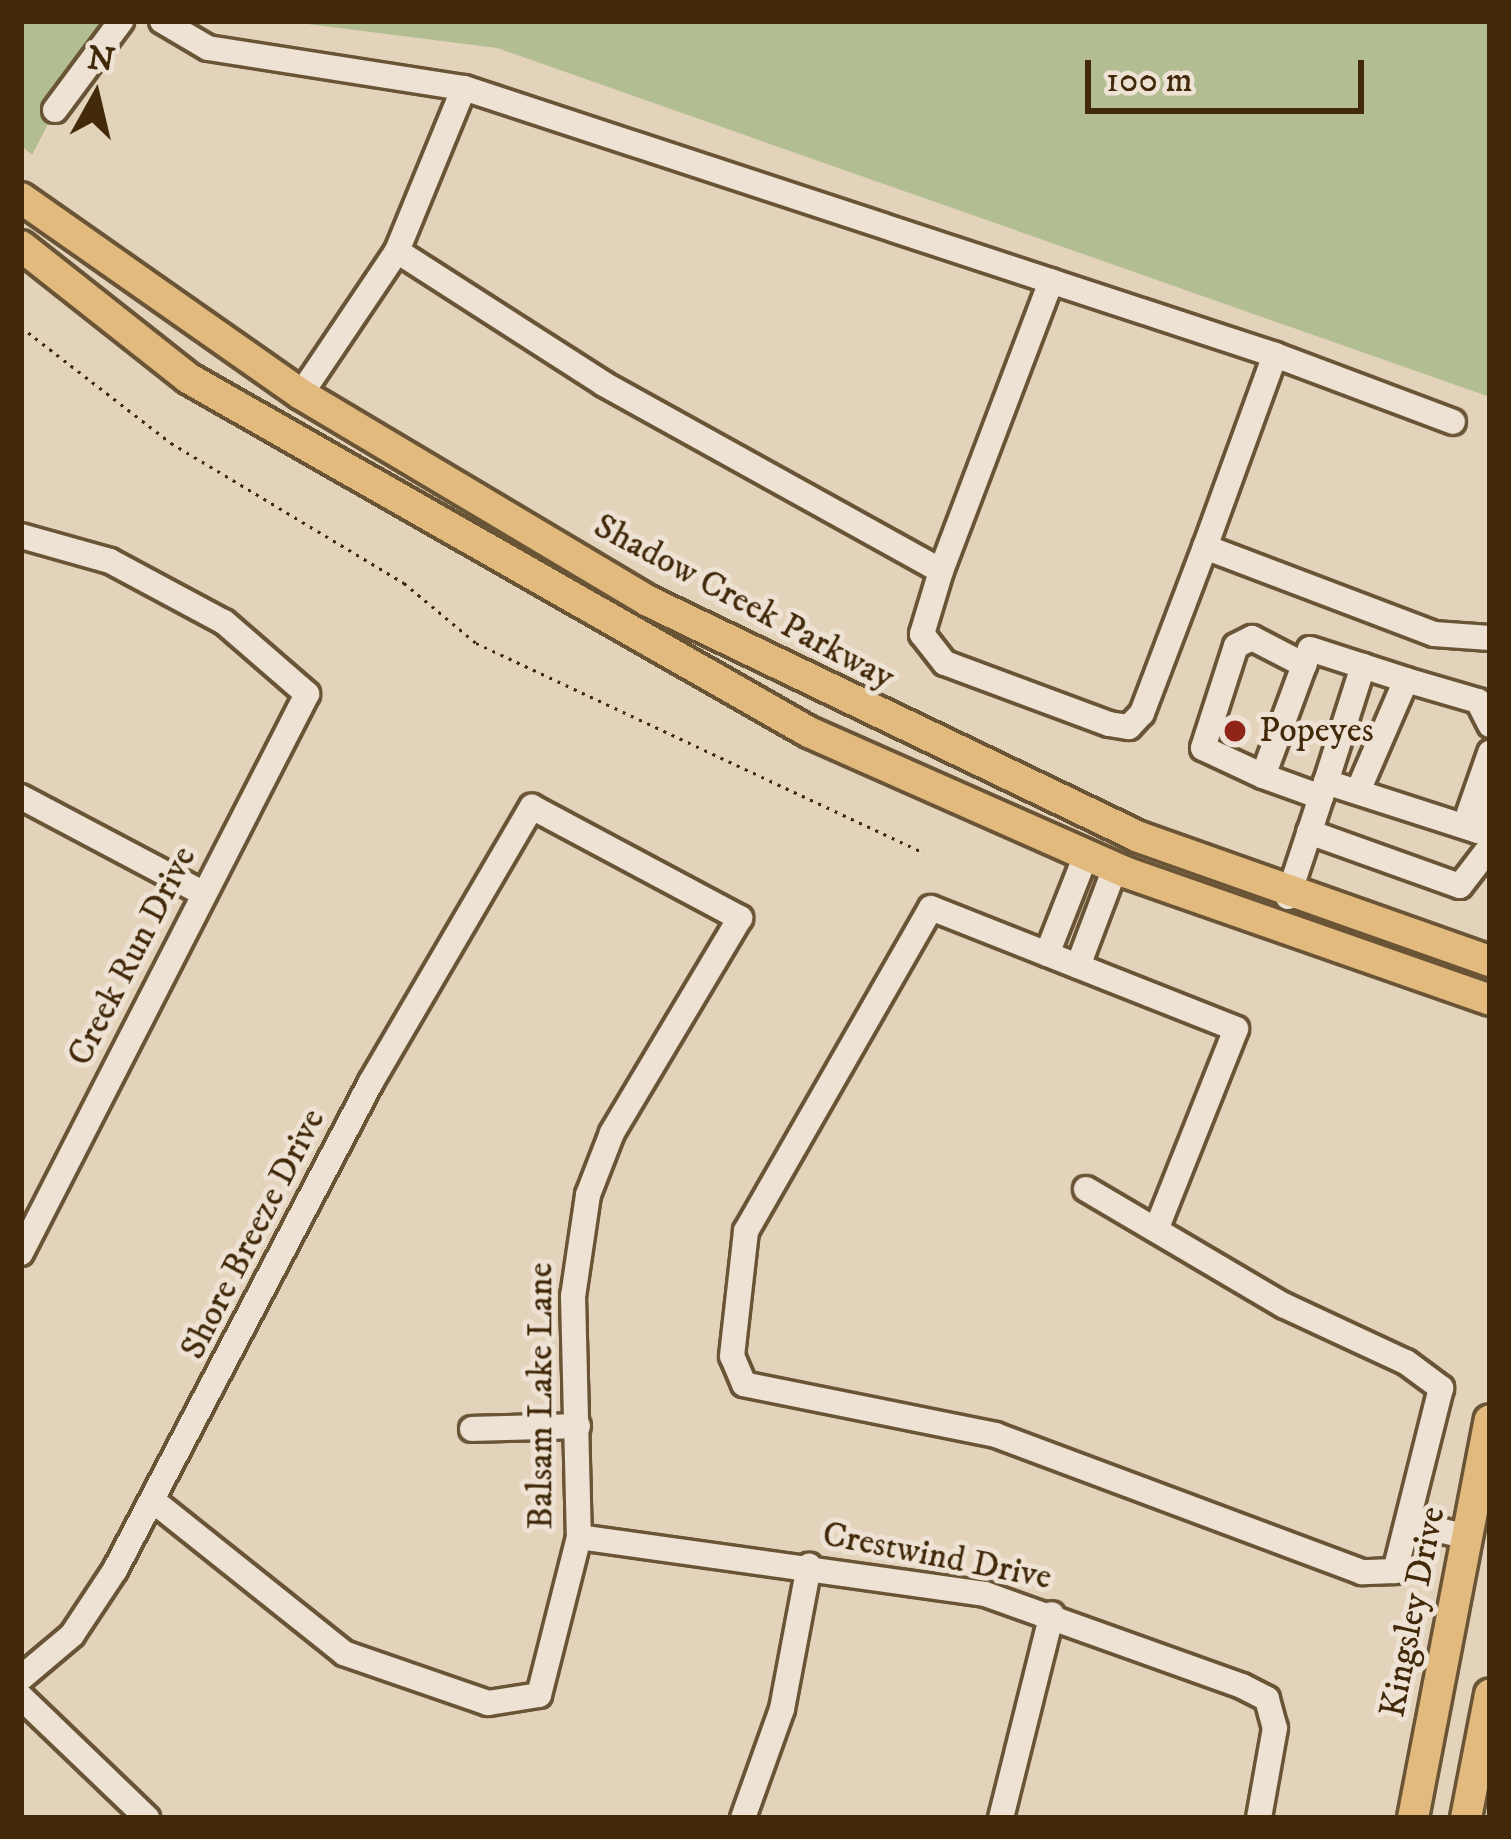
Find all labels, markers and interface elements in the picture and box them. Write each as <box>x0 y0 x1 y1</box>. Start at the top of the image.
north arrow <box>36 36 156 156</box>
scale bar <box>1091 36 1370 110</box>
text: N <box>85 38 117 82</box>
text: 100 m <box>1106 58 1193 103</box>
street label: Shadow Creek Parkway <box>586 505 902 699</box>
place label: Popeyes <box>1259 709 1374 753</box>
marker: Popeyes <box>1222 718 1248 744</box>
street label: Creek Run Drive <box>58 839 206 1073</box>
street label: Shore Breeze Drive <box>171 1102 335 1366</box>
street label: Balsam Lake Lane <box>519 1262 563 1530</box>
street label: Kingsley Drive <box>1371 1503 1455 1721</box>
street label: Crestwind Drive <box>819 1513 1055 1599</box>

